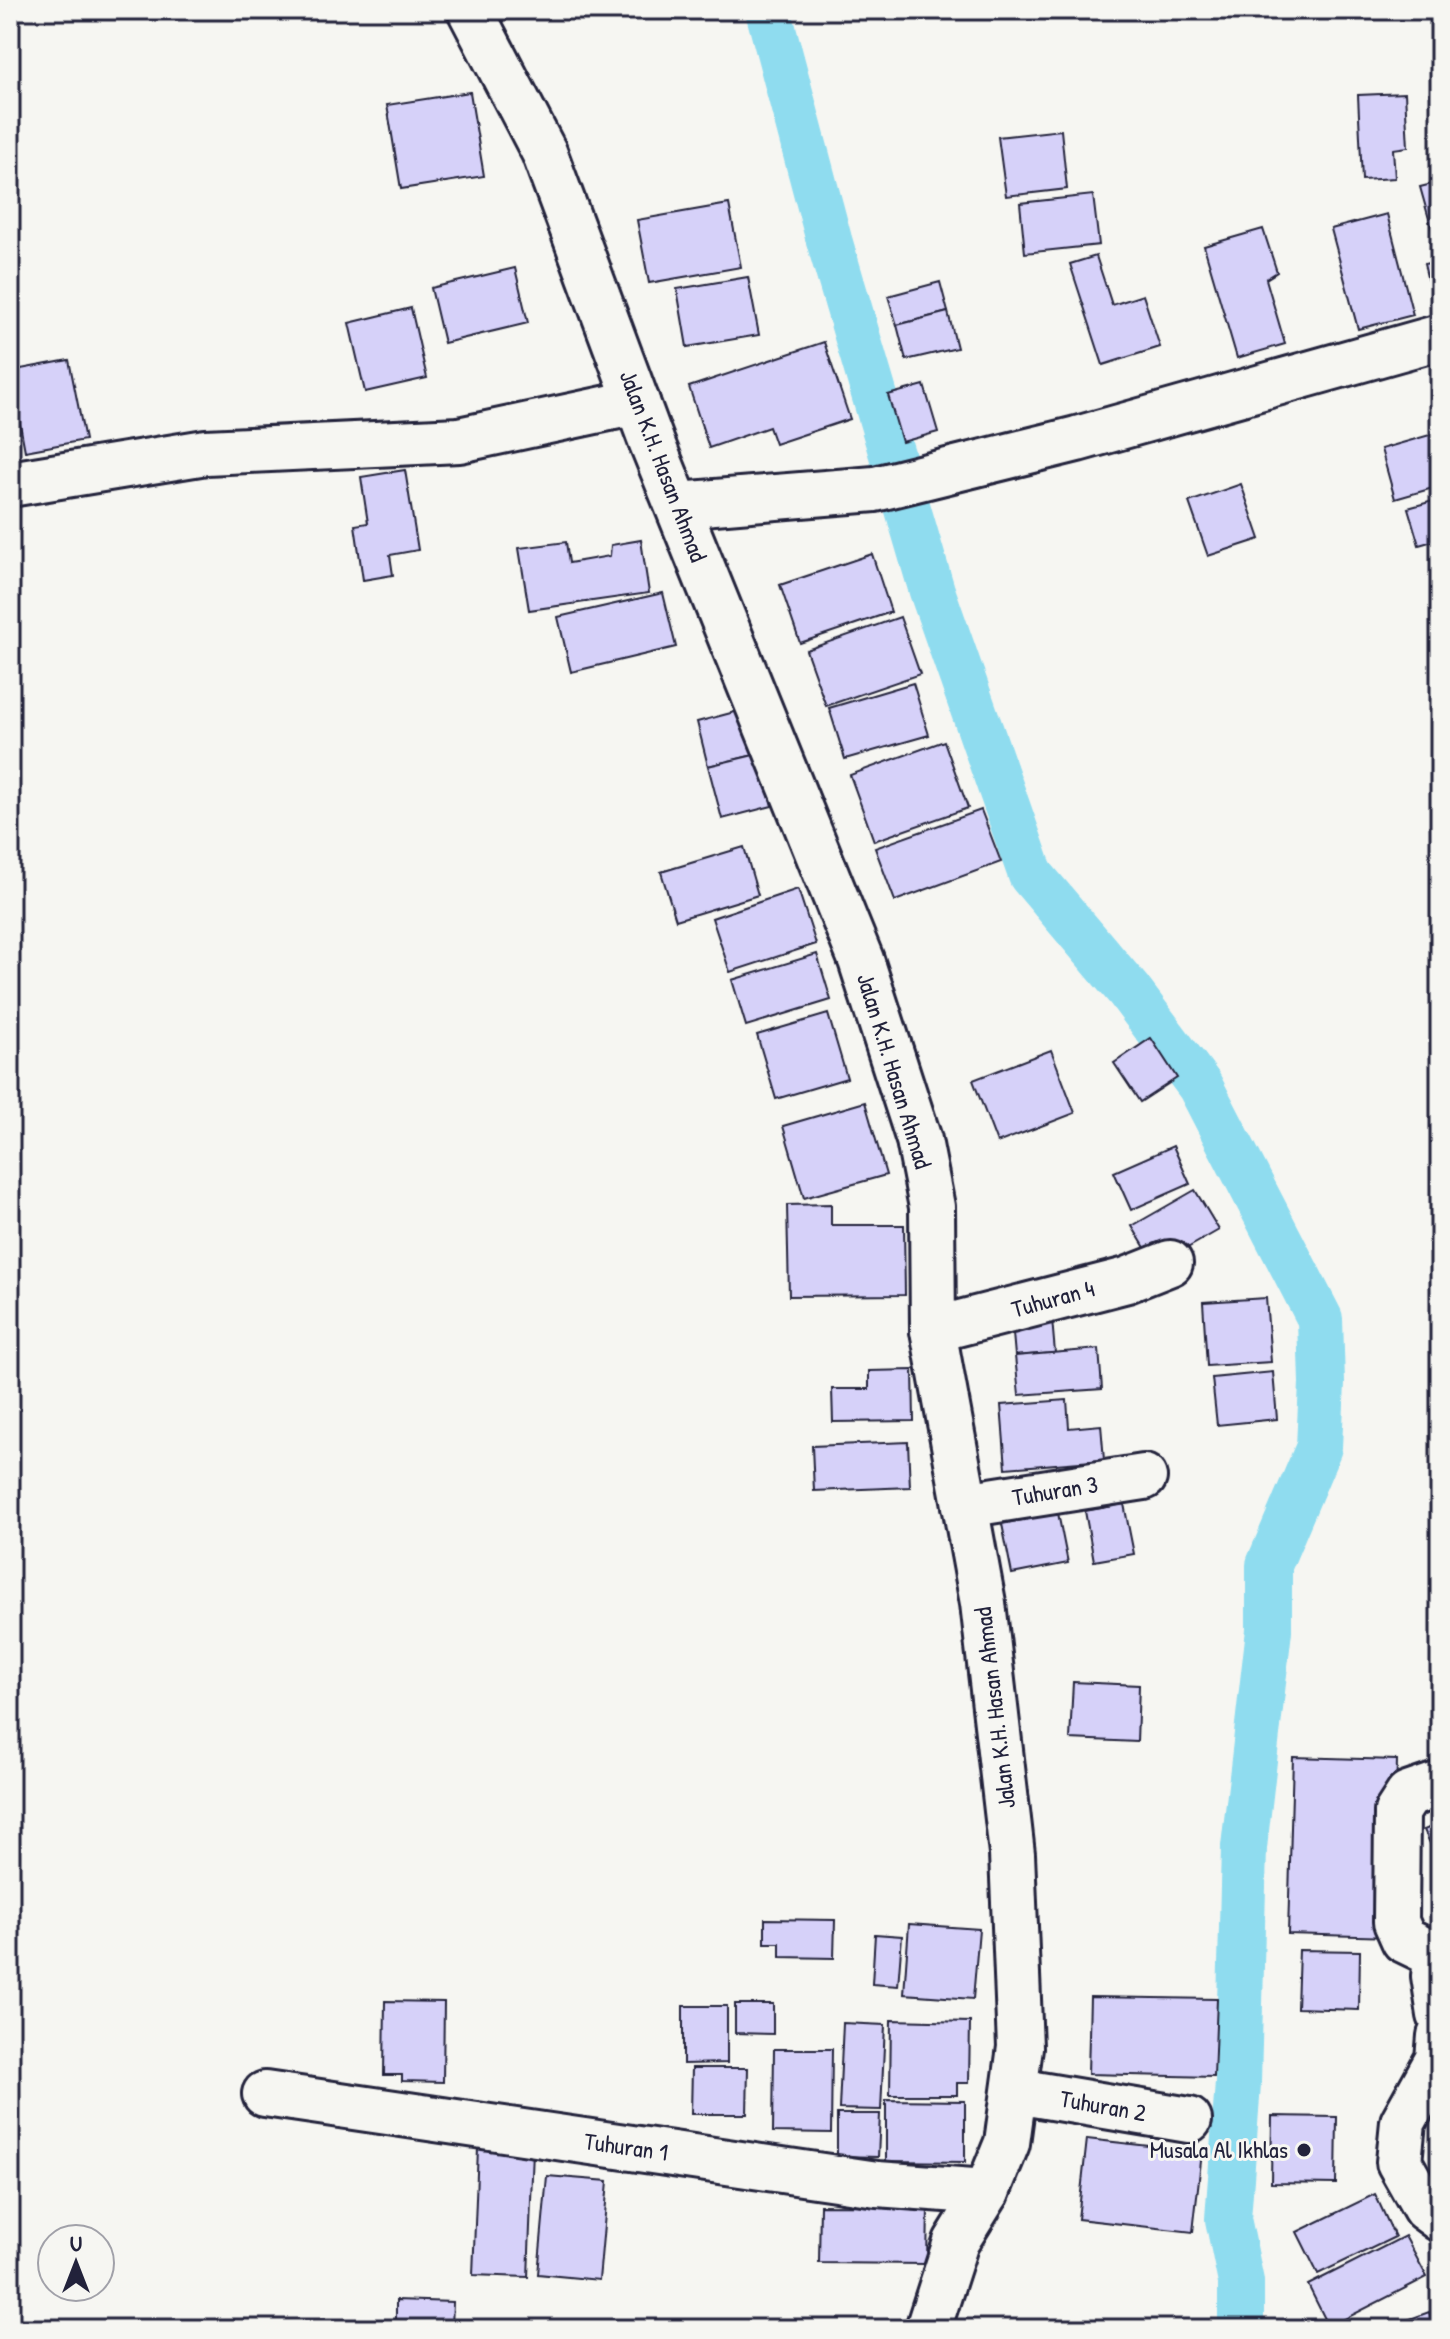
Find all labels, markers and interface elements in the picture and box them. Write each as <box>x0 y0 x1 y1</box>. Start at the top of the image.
street label: Jalan K.H. Hasan Ahmad <box>613 365 715 566</box>
street label: Jalan K.H. Hasan Ahmad <box>850 969 940 1172</box>
street label: Tuhuran 4 <box>1008 1272 1098 1324</box>
street label: Tuhuran 3 <box>1010 1467 1100 1513</box>
street label: Jalan K.H. Hasan Ahmad <box>966 1606 1022 1811</box>
street label: Tuhuran 2 <box>1058 2082 1149 2128</box>
street label: Tuhuran 1 <box>582 2124 670 2168</box>
place label: Musala Al Ikhlas <box>1150 2133 1288 2165</box>
marker: Musala Al Ikhlas <box>1295 2141 1313 2159</box>
north arrow <box>36 2223 116 2303</box>
text: U <box>70 2228 82 2258</box>

